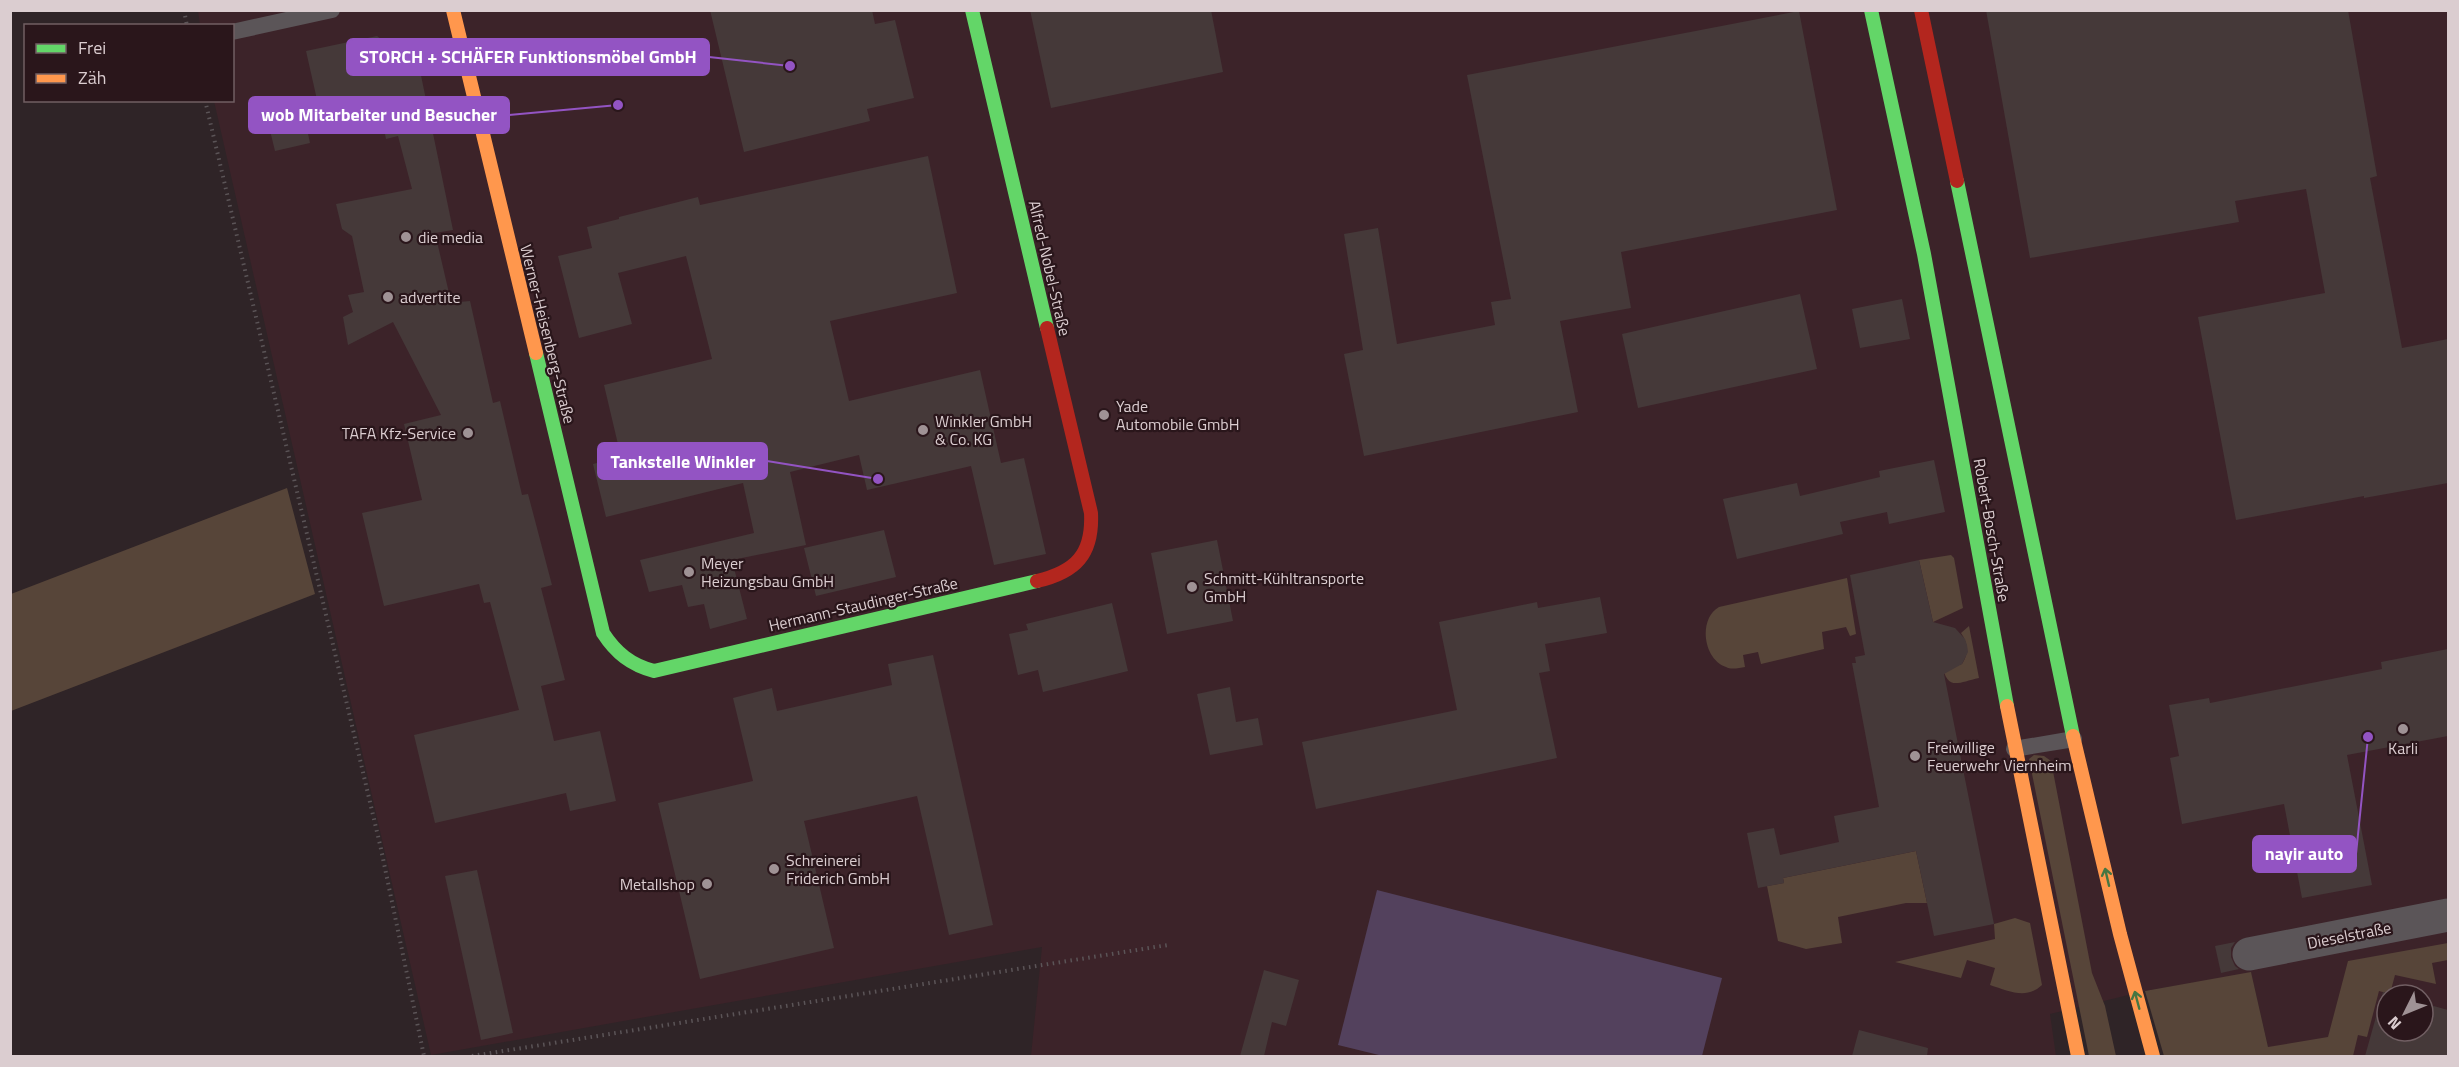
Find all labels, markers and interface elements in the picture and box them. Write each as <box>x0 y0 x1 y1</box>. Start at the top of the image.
legend <box>24 24 234 102</box>
text: Frei <box>78 34 106 61</box>
callout: STORCH + SCHÄFER Funktionsmöbel GmbH <box>347 39 709 75</box>
text: STORCH + SCHÄFER Funktionsmöbel GmbH <box>359 43 697 70</box>
text: Zäh <box>78 64 106 91</box>
callout: wob Mitarbeiter und Besucher <box>249 97 509 133</box>
text: wob Mitarbeiter und Besucher <box>261 101 497 128</box>
street label: Alfred-Nobel-Straße <box>1023 198 1077 338</box>
place label: die media <box>418 225 483 249</box>
marker: die media <box>399 230 413 244</box>
street label: Werner-Heisenberg-Straße <box>514 242 582 426</box>
place label: advertite <box>400 285 460 309</box>
marker: advertite <box>381 290 395 304</box>
place label: Yade Automobile GmbH <box>1116 394 1240 436</box>
marker: Yade Automobile GmbH <box>1097 408 1111 422</box>
place label: Winkler GmbH & Co. KG <box>935 409 1032 451</box>
place label: TAFA Kfz-Service <box>342 421 456 445</box>
marker: Winkler GmbH & Co. KG <box>916 423 930 437</box>
marker: TAFA Kfz-Service <box>461 426 475 440</box>
callout: Tankstelle Winkler <box>598 443 767 479</box>
text: Tankstelle Winkler <box>610 448 756 475</box>
street label: Robert-Bosch-Straße <box>1968 456 2016 604</box>
place label: Meyer Heizungsbau GmbH <box>701 551 834 593</box>
marker: Meyer Heizungsbau GmbH <box>682 565 696 579</box>
place label: Schmitt-Kühltransporte GmbH <box>1204 566 1364 608</box>
street label: Hermann-Staudinger-Straße <box>766 571 960 637</box>
marker: Schmitt-Kühltransporte GmbH <box>1185 580 1199 594</box>
marker: Karli <box>2396 722 2410 736</box>
place label: Freiwillige Feuerwehr Viernheim <box>1927 735 2072 777</box>
place label: Karli <box>2388 736 2418 760</box>
marker: Freiwillige Feuerwehr Viernheim <box>1908 749 1922 763</box>
callout: nayir auto <box>2253 836 2356 872</box>
text: nayir auto <box>2265 840 2343 867</box>
place label: Schreinerei Friderich GmbH <box>786 848 890 890</box>
marker: Schreinerei Friderich GmbH <box>767 862 781 876</box>
one-way arrow <box>2100 868 2112 887</box>
place label: Metallshop <box>620 872 695 896</box>
marker: Metallshop <box>700 877 714 891</box>
street label: Dieselstraße <box>2305 915 2393 955</box>
north arrow <box>2375 983 2435 1043</box>
one-way arrow <box>2131 991 2143 1010</box>
text: N <box>2381 1011 2407 1035</box>

